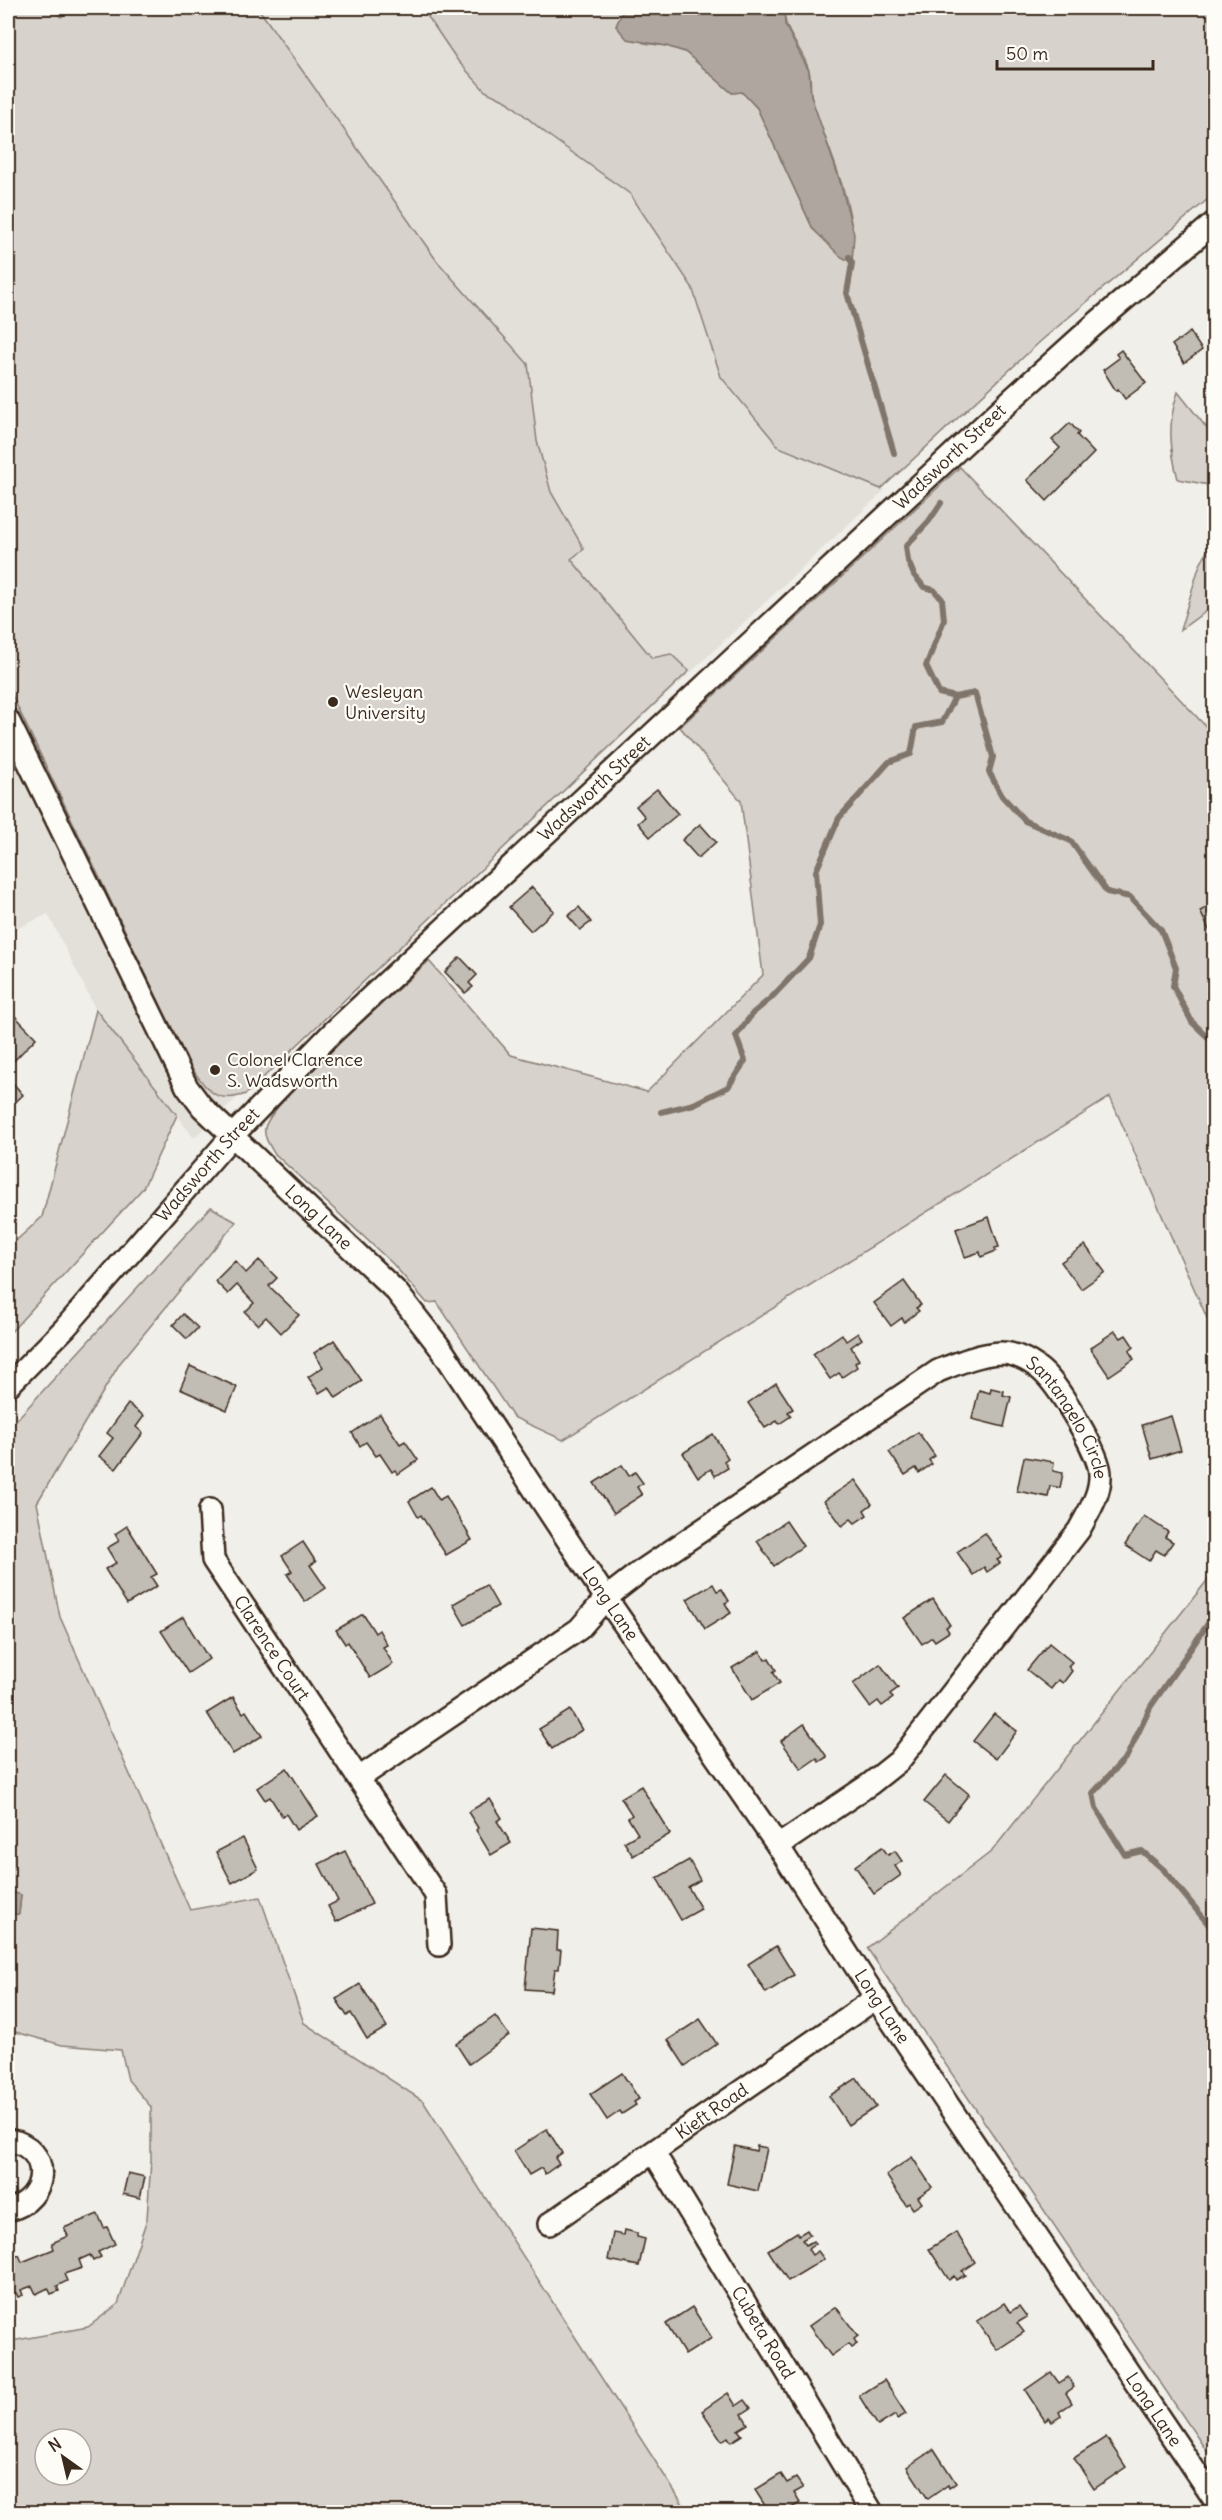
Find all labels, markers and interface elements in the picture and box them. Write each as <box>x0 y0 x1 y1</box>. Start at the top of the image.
scale bar <box>997 33 1153 71</box>
text: 50 m <box>1006 42 1048 65</box>
street label: Wadsworth Street <box>888 399 1010 515</box>
place label: Wesleyan University <box>345 680 426 724</box>
marker: Wesleyan University <box>326 695 340 709</box>
street label: Wadsworth Street <box>533 730 655 846</box>
place label: Colonel Clarence S. Wadsworth <box>227 1048 363 1092</box>
marker: Colonel Clarence S. Wadsworth <box>208 1063 222 1077</box>
street label: Wadsworth Street <box>150 1103 264 1227</box>
street label: Long Lane <box>280 1180 358 1255</box>
street label: Santangelo Circle <box>1022 1351 1112 1479</box>
street label: Long Lane <box>577 1562 644 1645</box>
street label: Clarence Court <box>229 1591 315 1705</box>
street label: Long Lane <box>850 1965 915 2048</box>
street label: Kieft Road <box>671 2078 753 2144</box>
street label: Cubeta Road <box>726 2282 801 2383</box>
street label: Long Lane <box>1121 2368 1187 2451</box>
north arrow <box>33 2427 93 2487</box>
text: N <box>44 2433 65 2456</box>

